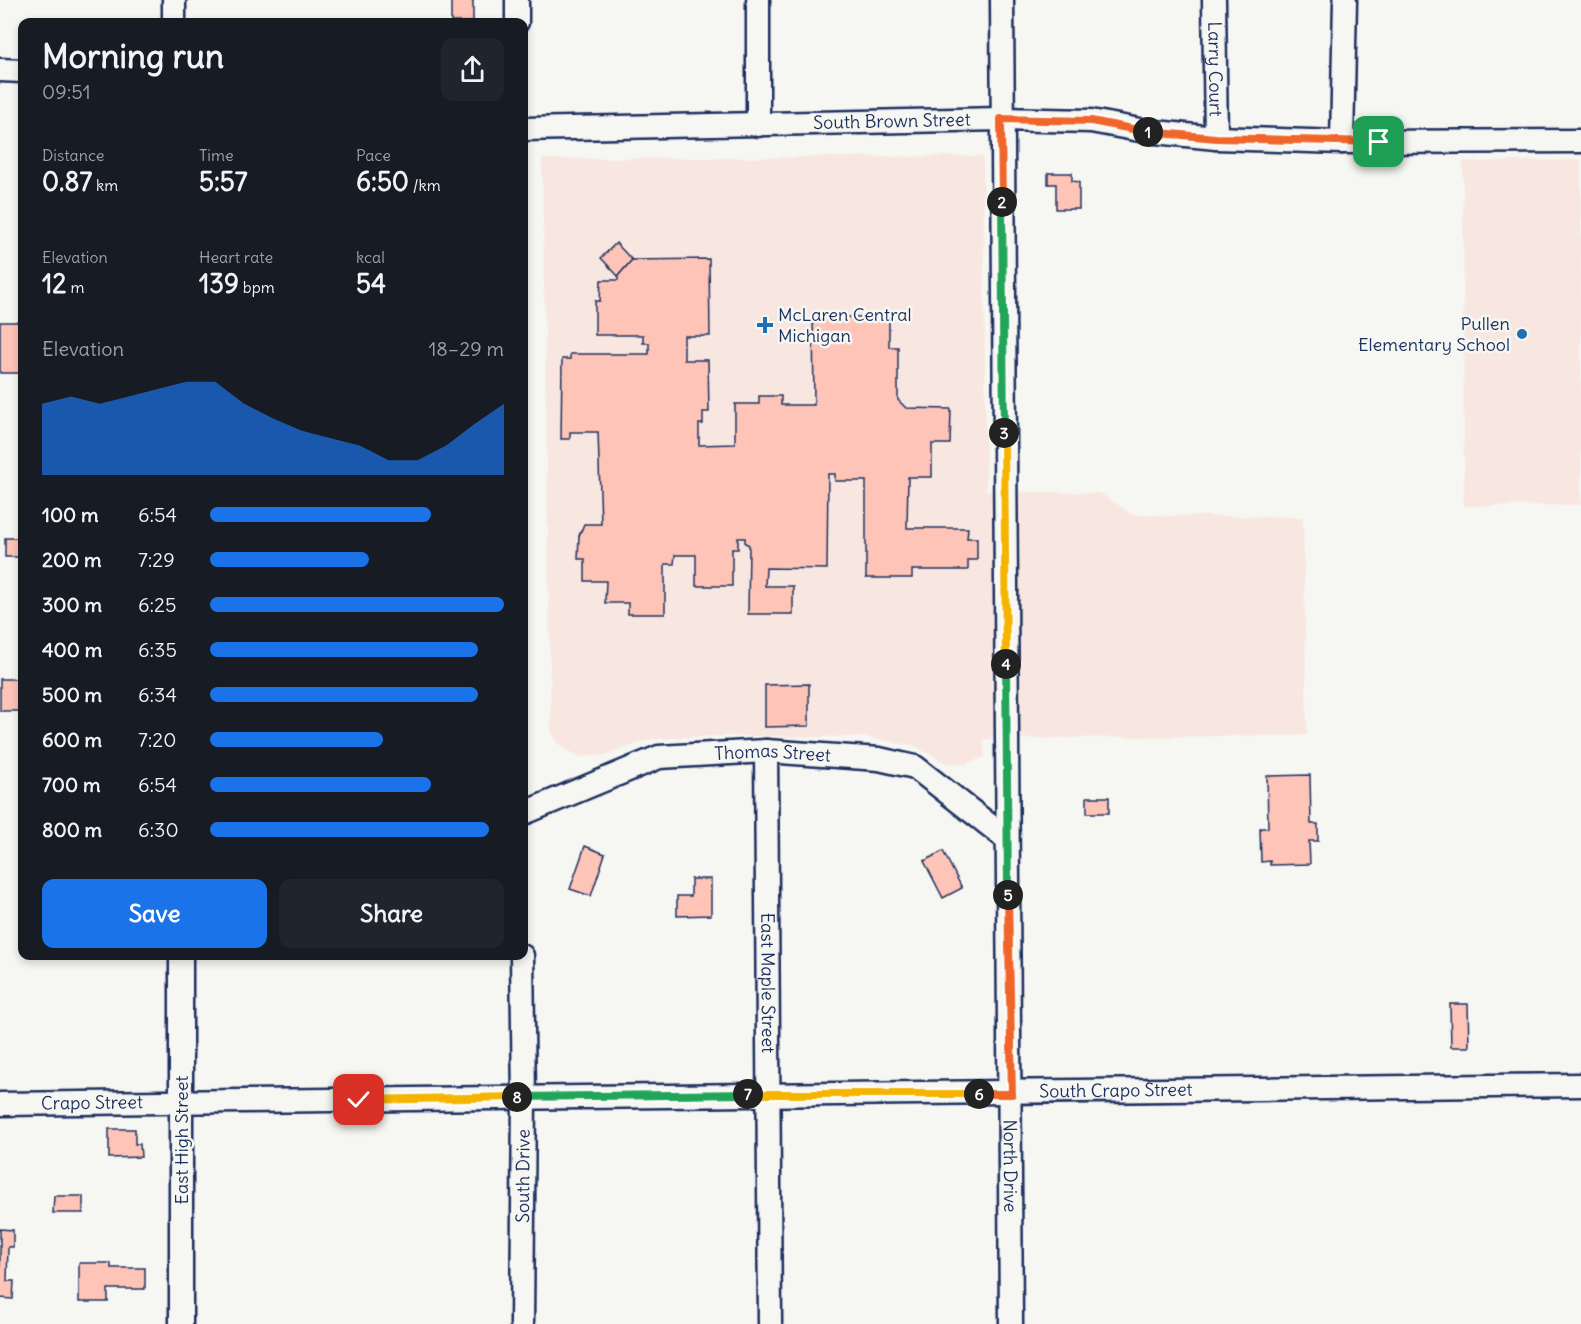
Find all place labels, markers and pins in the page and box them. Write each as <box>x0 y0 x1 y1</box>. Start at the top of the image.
pin <box>1353 116 1404 167</box>
pin: 1 <box>1133 117 1163 147</box>
pin: 2 <box>987 187 1017 217</box>
place label: McLaren Central Michigan <box>778 303 912 347</box>
place label: Pullen Elementary School <box>1358 312 1510 356</box>
marker: McLaren Central Michigan <box>756 316 774 334</box>
marker: Pullen Elementary School <box>1515 327 1529 341</box>
pin: 3 <box>989 418 1019 448</box>
pin: 4 <box>991 649 1021 679</box>
pin: 5 <box>993 880 1023 910</box>
pin <box>333 1074 384 1125</box>
pin: 7 <box>733 1079 763 1109</box>
pin: 6 <box>964 1079 994 1109</box>
pin: 8 <box>502 1082 532 1112</box>

